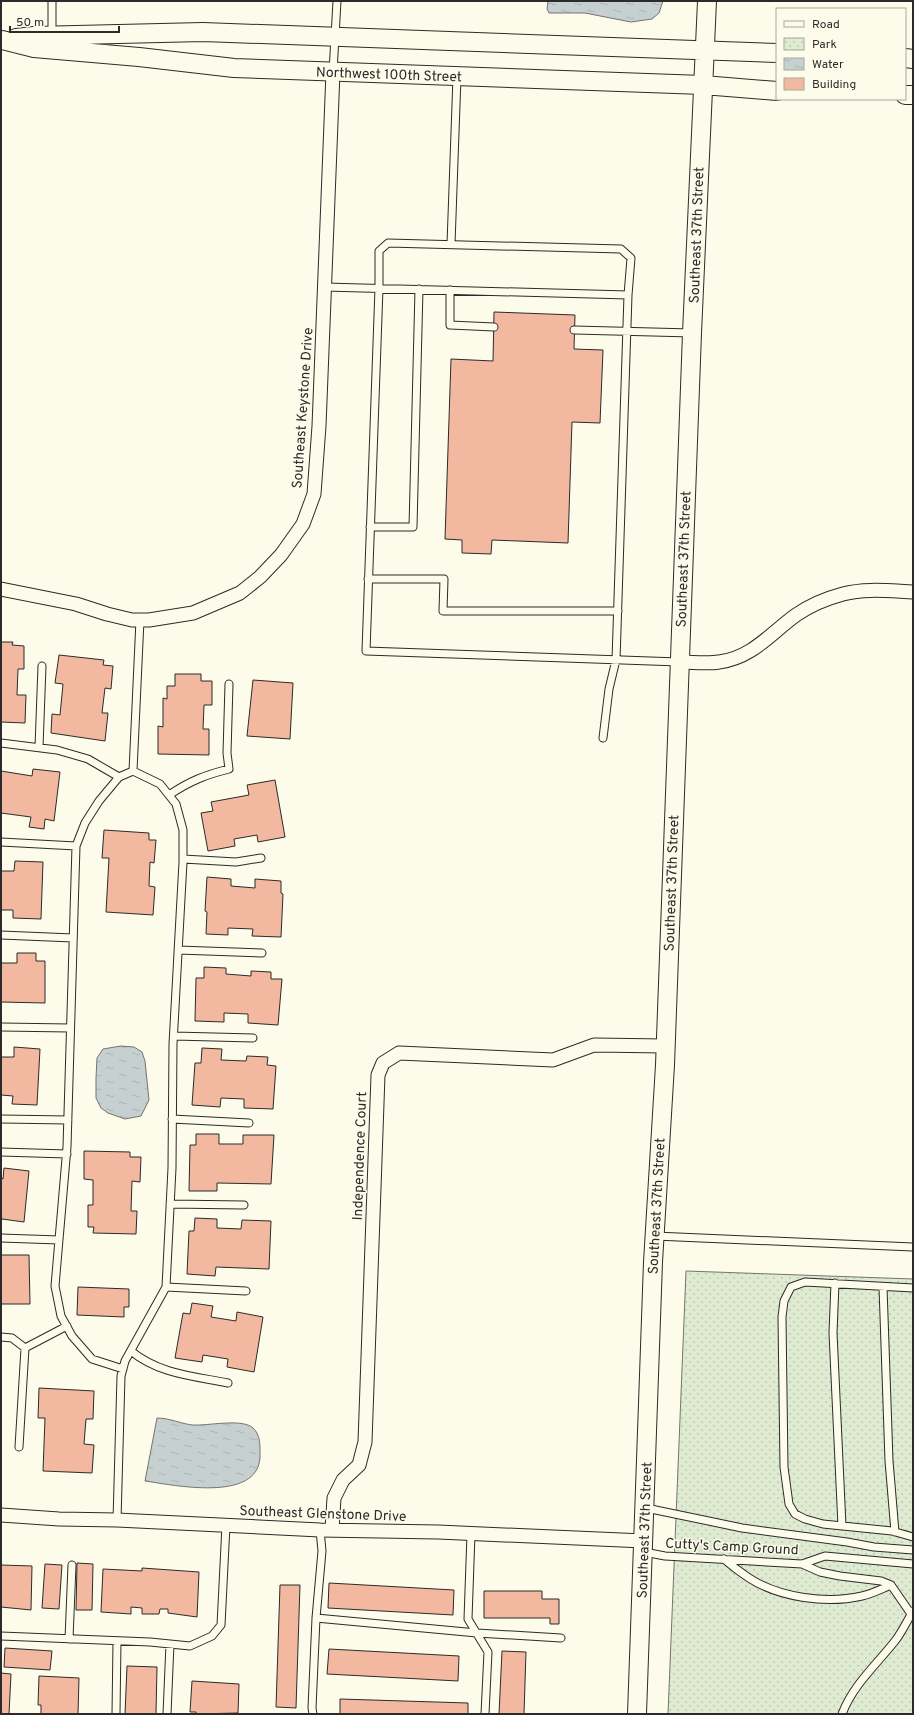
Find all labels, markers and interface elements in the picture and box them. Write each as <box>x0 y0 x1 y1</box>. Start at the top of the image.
scale bar <box>10 8 119 34</box>
legend <box>776 8 906 100</box>
text: 50 m <box>16 15 44 31</box>
text: Road <box>812 17 840 33</box>
text: Park <box>812 37 837 53</box>
text: Water <box>812 57 844 73</box>
street label: Northwest 100th Street <box>316 64 462 87</box>
text: Building <box>812 77 856 93</box>
street label: Southeast 37th Street <box>687 166 708 304</box>
street label: Southeast Keystone Drive <box>289 327 318 489</box>
street label: Southeast 37th Street <box>674 490 695 628</box>
street label: Southeast 37th Street <box>662 814 683 952</box>
street label: Independence Court <box>350 1091 371 1221</box>
street label: Southeast 37th Street <box>645 1137 670 1275</box>
street label: Southeast 37th Street <box>635 1461 656 1599</box>
street label: Southeast Glenstone Drive <box>239 1503 407 1526</box>
street label: Cutty's Camp Ground <box>665 1536 799 1559</box>

